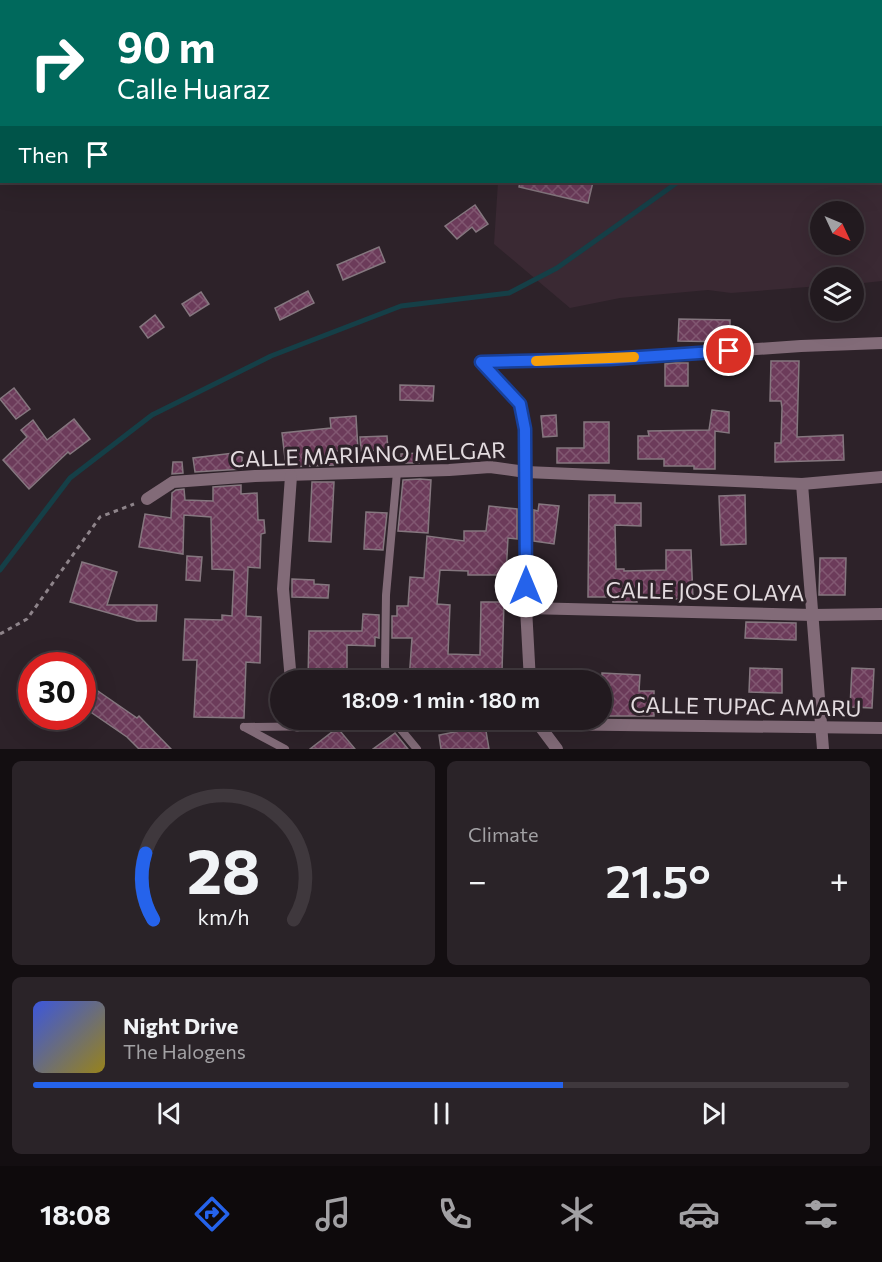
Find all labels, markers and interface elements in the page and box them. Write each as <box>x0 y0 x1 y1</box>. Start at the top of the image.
text: 90 m <box>117 20 216 72</box>
icon: right <box>18 24 96 102</box>
text: Calle Huaraz <box>117 72 270 105</box>
icon: arrive <box>81 138 114 171</box>
text: Then <box>18 141 69 168</box>
north arrow <box>810 201 864 255</box>
map controls <box>810 201 864 321</box>
button: layers <box>810 267 864 321</box>
pin <box>703 325 754 376</box>
icon: arrive <box>712 334 745 367</box>
street label: CALLE MARIANO MELGAR <box>230 436 507 472</box>
position arrow <box>494 554 558 618</box>
street label: CALLE JOSE OLAYA <box>605 576 805 606</box>
speed limit sign: 30 <box>18 652 96 730</box>
text: 18:09 · 1 min · 180 m <box>342 686 540 713</box>
street label: CALLE TUPAC AMARU <box>630 690 862 722</box>
text: Climate <box>468 822 538 846</box>
text: 28 <box>187 831 260 907</box>
text: 21.5° <box>606 852 711 907</box>
text: − <box>468 859 487 900</box>
text: + <box>830 859 849 900</box>
text: km/h <box>197 903 250 929</box>
text: Night Drive <box>123 1012 238 1039</box>
text: The Halogens <box>123 1039 246 1063</box>
icon: previous <box>153 1097 186 1130</box>
icon: pause <box>425 1097 458 1130</box>
icon: next <box>697 1097 730 1130</box>
icon: directions <box>191 1193 233 1235</box>
icon: music <box>312 1193 354 1235</box>
icon: phone <box>434 1193 476 1235</box>
icon: climate <box>556 1193 598 1235</box>
icon: car <box>678 1193 720 1235</box>
icon: filters <box>800 1193 842 1235</box>
text: 18:08 <box>40 1198 111 1231</box>

